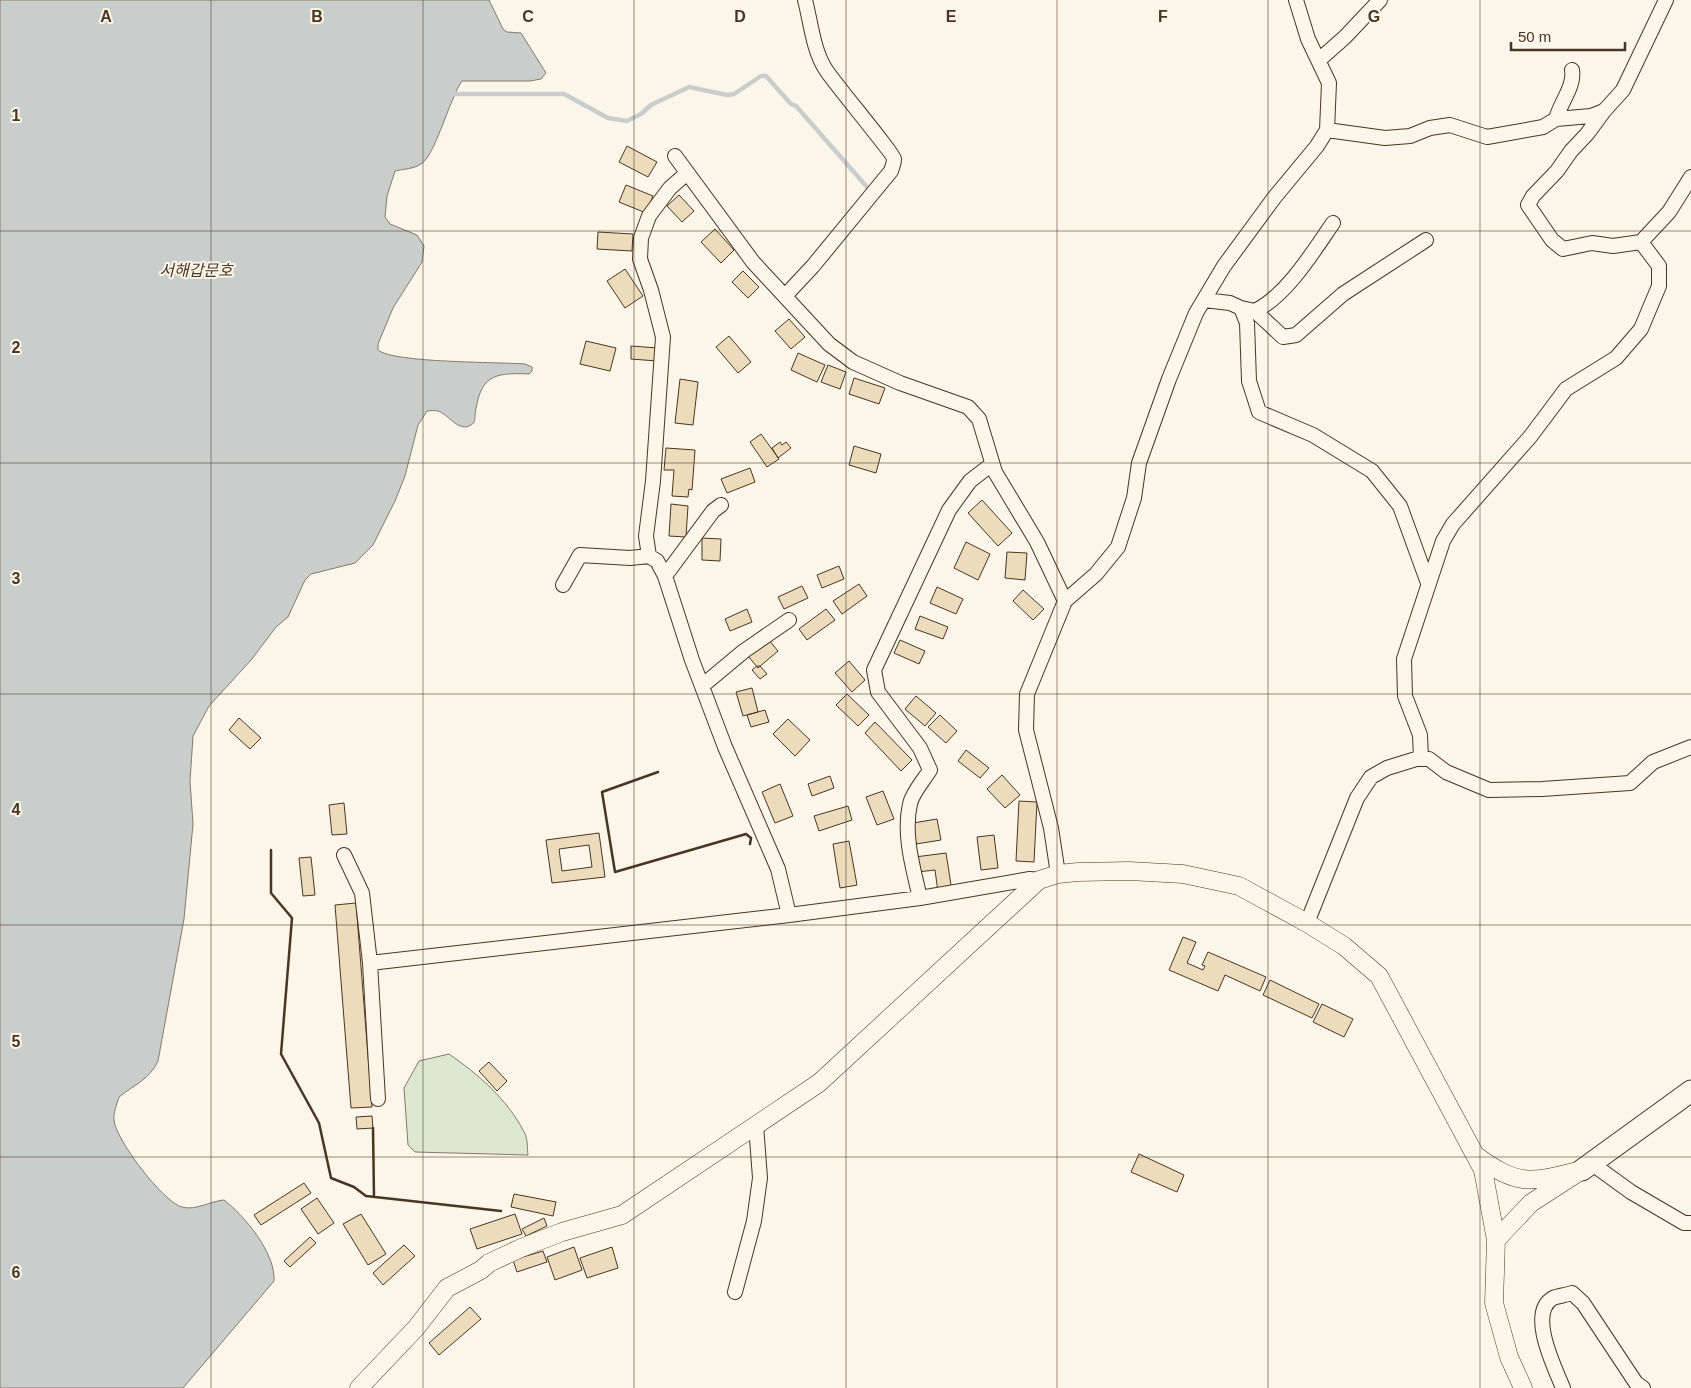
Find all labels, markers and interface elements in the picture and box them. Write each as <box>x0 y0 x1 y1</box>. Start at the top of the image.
text: A <box>100 8 112 25</box>
text: B <box>311 8 323 25</box>
text: C <box>522 8 534 25</box>
text: D <box>734 8 746 25</box>
text: E <box>946 8 957 25</box>
text: F <box>1158 8 1168 25</box>
text: G <box>1368 8 1380 25</box>
scale bar <box>1511 20 1625 52</box>
text: 50 m <box>1518 28 1551 45</box>
text: 1 <box>12 107 21 124</box>
water label: 서해갑문호 <box>159 262 234 279</box>
text: 2 <box>12 339 21 356</box>
text: 3 <box>12 570 21 587</box>
text: 4 <box>12 801 21 818</box>
text: 5 <box>12 1033 21 1050</box>
text: 6 <box>12 1264 21 1281</box>

